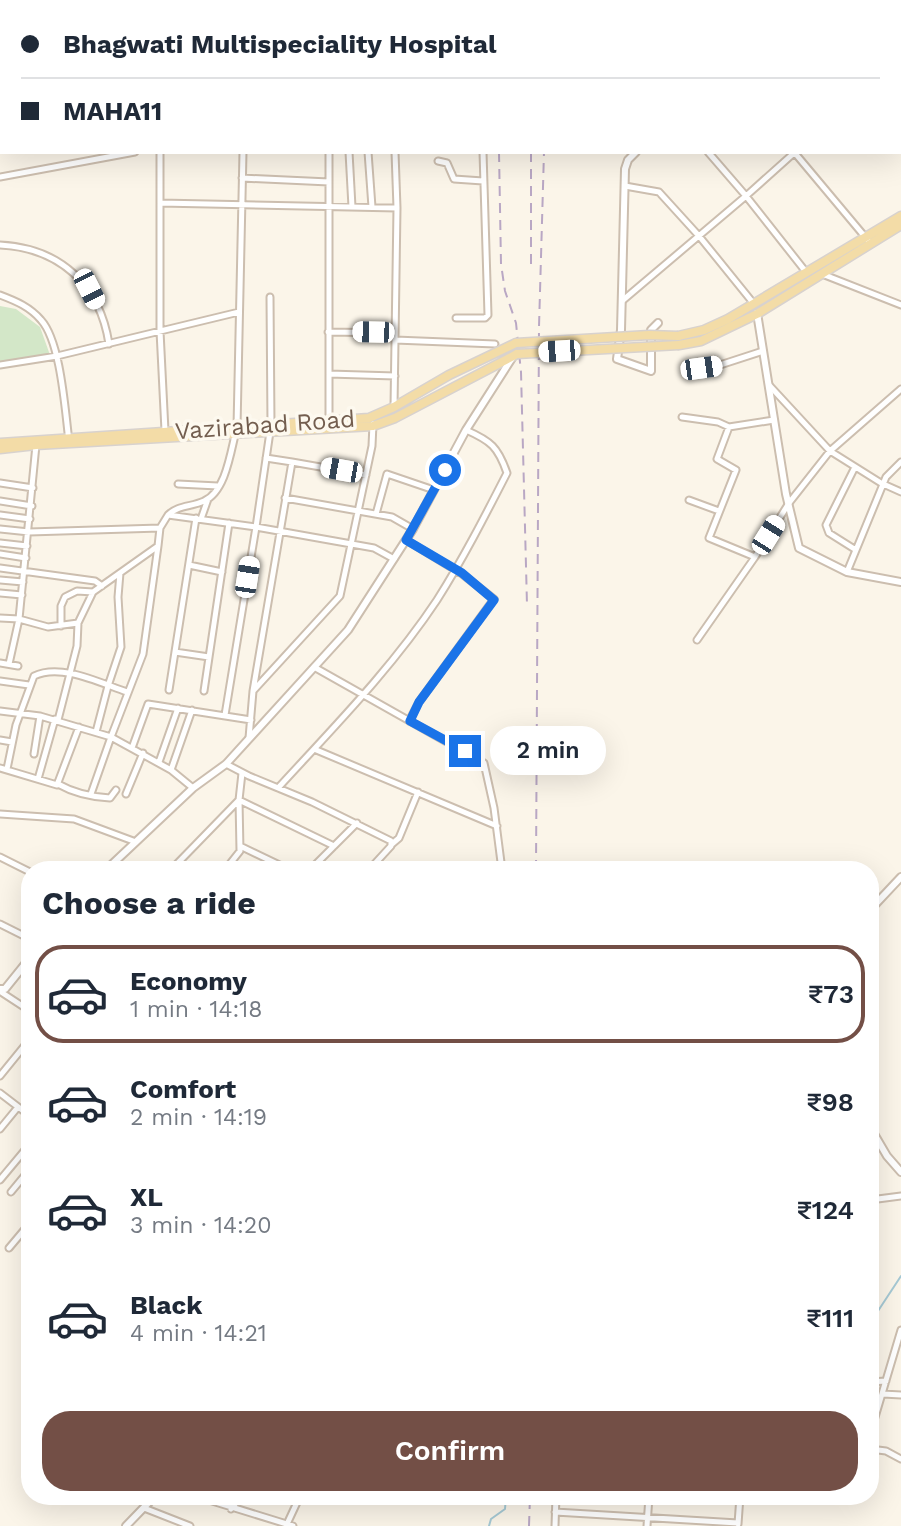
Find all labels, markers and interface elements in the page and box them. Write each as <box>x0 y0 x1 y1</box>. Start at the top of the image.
text: Bhagwati Multispeciality Hospital <box>63 29 497 59</box>
text: MAHA11 <box>63 96 162 126</box>
car <box>71 266 108 312</box>
car <box>352 321 395 343</box>
car <box>538 339 581 363</box>
car <box>679 355 724 381</box>
street label: Vazirabad Road <box>174 405 356 445</box>
route start <box>429 454 461 486</box>
car <box>319 456 364 484</box>
car <box>748 512 789 558</box>
car <box>234 555 261 599</box>
callout: 2 min <box>490 726 605 776</box>
route end <box>449 735 481 767</box>
text: 2 min <box>516 737 580 764</box>
text: Choose a ride <box>42 884 256 922</box>
icon: car <box>46 963 109 1026</box>
text: Economy <box>130 966 247 996</box>
text: ₹73 <box>808 979 854 1009</box>
text: 1 min · 14:18 <box>130 996 262 1023</box>
icon: car <box>46 1071 109 1134</box>
text: Comfort <box>130 1074 236 1104</box>
text: ₹98 <box>807 1087 854 1117</box>
text: 2 min · 14:19 <box>130 1104 267 1131</box>
icon: car <box>46 1179 109 1242</box>
text: XL <box>130 1182 163 1212</box>
text: ₹124 <box>797 1195 854 1225</box>
text: 3 min · 14:20 <box>130 1212 272 1239</box>
icon: car <box>46 1287 109 1350</box>
text: Black <box>130 1290 202 1320</box>
text: ₹111 <box>806 1303 854 1333</box>
text: 4 min · 14:21 <box>130 1320 267 1347</box>
button: Confirm <box>42 1411 858 1491</box>

